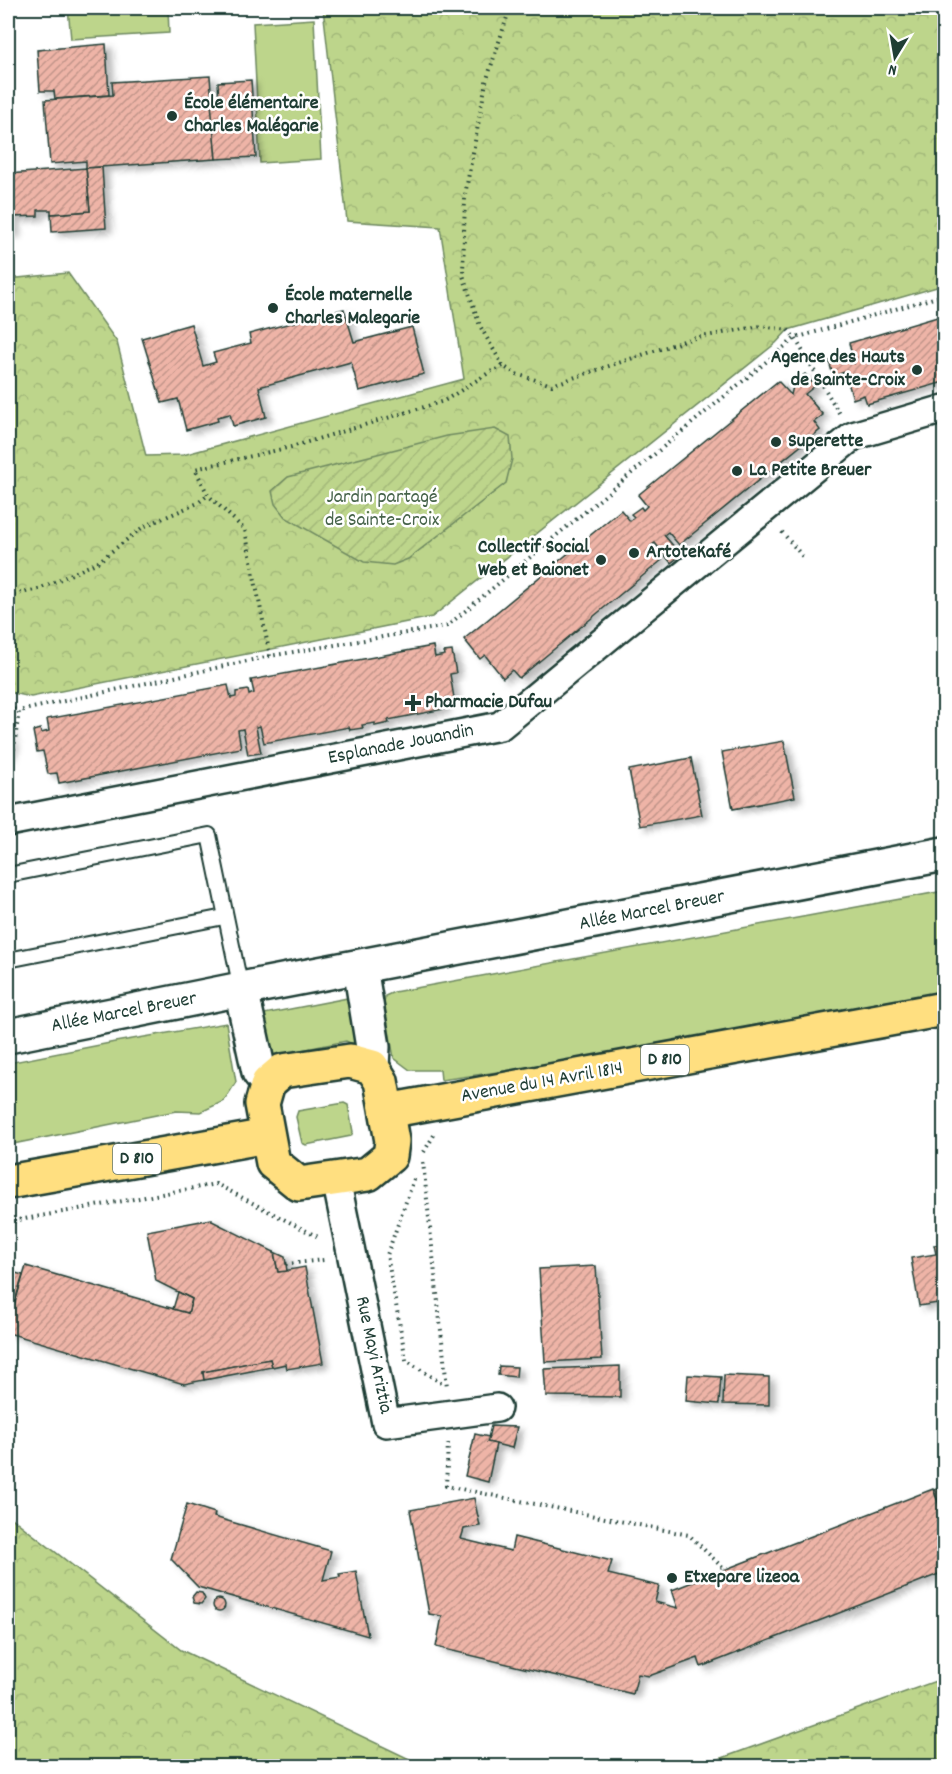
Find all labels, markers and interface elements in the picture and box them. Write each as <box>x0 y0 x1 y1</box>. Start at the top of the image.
north arrow <box>865 27 925 87</box>
text: N <box>886 57 899 81</box>
place label: École élémentaire Charles Malégarie <box>184 90 319 141</box>
marker: École élémentaire Charles Malégarie <box>165 109 179 123</box>
place label: École maternelle Charles Malegarie <box>285 282 420 333</box>
marker: École maternelle Charles Malegarie <box>266 301 280 315</box>
place label: Agence des Hauts de Sainte-Croix <box>771 344 906 395</box>
marker: Agence des Hauts de Sainte-Croix <box>910 363 924 377</box>
place label: Superette <box>788 428 863 456</box>
marker: Superette <box>769 435 783 449</box>
place label: La Petite Breuer <box>749 457 872 485</box>
marker: La Petite Breuer <box>730 464 744 478</box>
park label: Jardin partagé de Sainte-Croix <box>325 484 440 535</box>
place label: Collectif Social Web et Baionet <box>478 534 590 585</box>
place label: ArtoteKafé <box>646 539 731 567</box>
marker: ArtoteKafé <box>627 546 641 560</box>
marker: Collectif Social Web et Baionet <box>594 553 608 567</box>
place label: Pharmacie Dufau <box>425 689 552 717</box>
marker: Pharmacie Dufau <box>406 696 420 710</box>
street label: Esplanade Jouandin <box>326 717 476 773</box>
street label: Allée Marcel Breuer <box>577 883 728 939</box>
street label: Allée Marcel Breuer <box>49 985 200 1041</box>
road number: D 810 <box>641 1045 689 1075</box>
street label: Avenue du 14 Avril 1814 <box>459 1055 625 1111</box>
road number: D 810 <box>113 1144 161 1174</box>
street label: Rue Mayi Ariztia <box>347 1294 399 1417</box>
place label: Etxepare lizeoa <box>684 1564 800 1592</box>
marker: Etxepare lizeoa <box>665 1571 679 1585</box>

